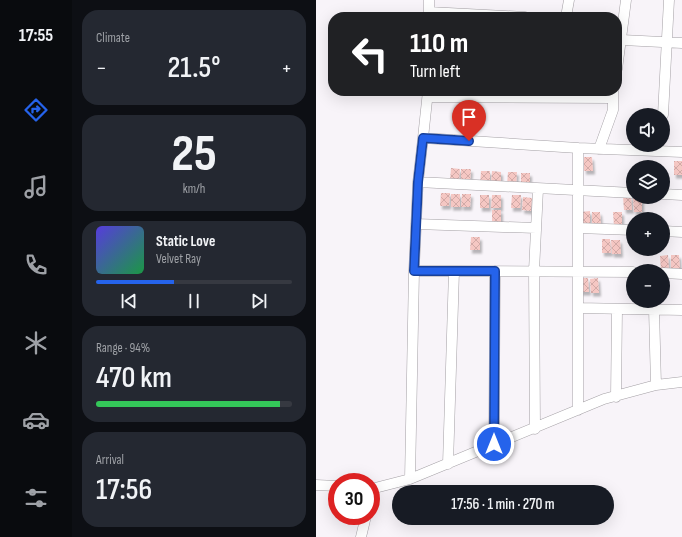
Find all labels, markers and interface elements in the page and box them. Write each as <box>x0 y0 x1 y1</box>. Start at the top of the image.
text: 17:55 <box>19 25 53 46</box>
text: 110 m <box>410 27 468 60</box>
icon: left <box>344 28 396 80</box>
text: Climate <box>96 30 130 46</box>
text: 21.5° <box>167 50 221 86</box>
text: − <box>96 55 107 82</box>
text: + <box>281 55 292 82</box>
text: Turn left <box>410 61 461 82</box>
icon: directions <box>22 96 50 124</box>
pin <box>452 100 486 141</box>
icon: arrive <box>458 106 480 128</box>
map controls <box>626 108 670 308</box>
button: sound <box>626 108 670 152</box>
text: 25 <box>171 123 217 186</box>
button: layers <box>626 160 670 204</box>
icon: music <box>22 173 50 201</box>
text: km/h <box>183 181 205 197</box>
button: + <box>626 212 670 256</box>
text: Static Love <box>156 232 215 251</box>
icon: phone <box>22 251 50 279</box>
text: Velvet Ray <box>156 251 201 267</box>
button: − <box>626 264 670 308</box>
icon: previous <box>118 290 140 312</box>
icon: pause <box>183 290 205 312</box>
icon: next <box>248 290 270 312</box>
icon: climate <box>22 329 50 357</box>
text: Range · 94% <box>96 340 150 356</box>
text: 470 km <box>96 360 172 396</box>
icon: car <box>22 406 50 434</box>
position arrow <box>473 423 515 465</box>
text: Arrival <box>96 452 124 468</box>
text: 17:56 <box>96 472 152 508</box>
speed limit sign: 30 <box>328 473 380 525</box>
icon: filters <box>22 484 50 512</box>
text: 17:56 · 1 min · 270 m <box>451 495 555 514</box>

